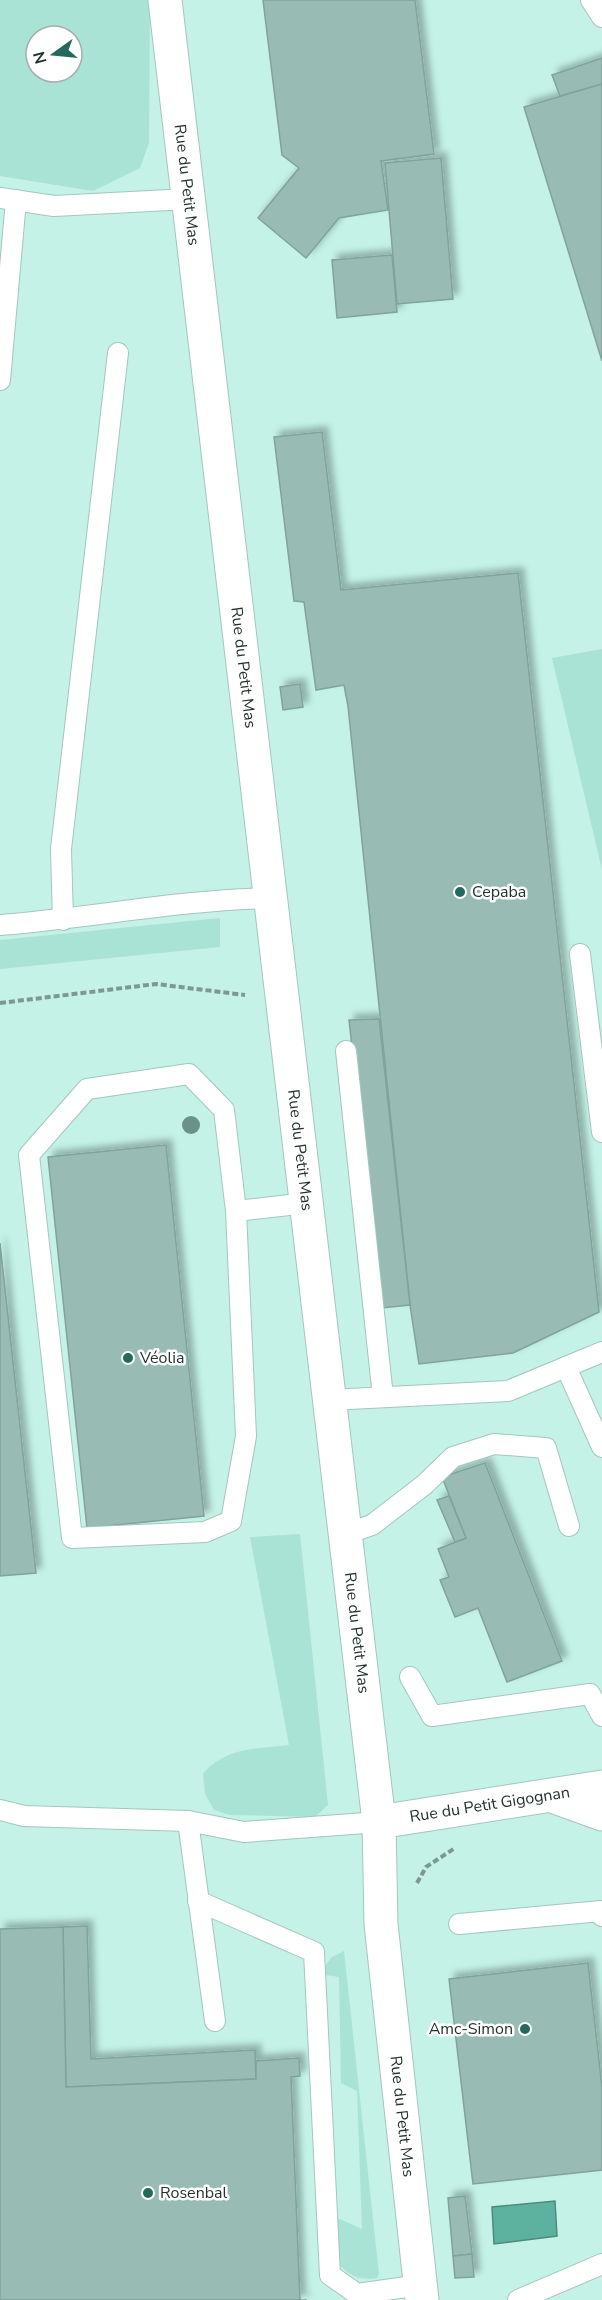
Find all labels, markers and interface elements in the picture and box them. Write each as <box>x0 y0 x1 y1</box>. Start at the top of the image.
north arrow <box>24 24 84 84</box>
text: N <box>28 49 53 66</box>
street label: Rue du Petit Mas <box>169 123 205 247</box>
street label: Rue du Petit Mas <box>225 606 261 729</box>
place label: Cepaba <box>472 881 526 903</box>
marker: Cepaba <box>453 885 467 899</box>
street label: Rue du Petit Mas <box>282 1088 318 1212</box>
place label: Véolia <box>139 1347 184 1369</box>
marker: Véolia <box>121 1351 135 1365</box>
street label: Rue du Petit Mas <box>339 1571 375 1695</box>
street label: Rue du Petit Gigognan <box>408 1781 571 1828</box>
place label: Amc-Simon <box>429 2018 513 2040</box>
marker: Amc-Simon <box>518 2022 532 2036</box>
street label: Rue du Petit Mas <box>384 2054 420 2178</box>
place label: Rosenbal <box>160 2182 228 2204</box>
marker: Rosenbal <box>141 2186 155 2200</box>

